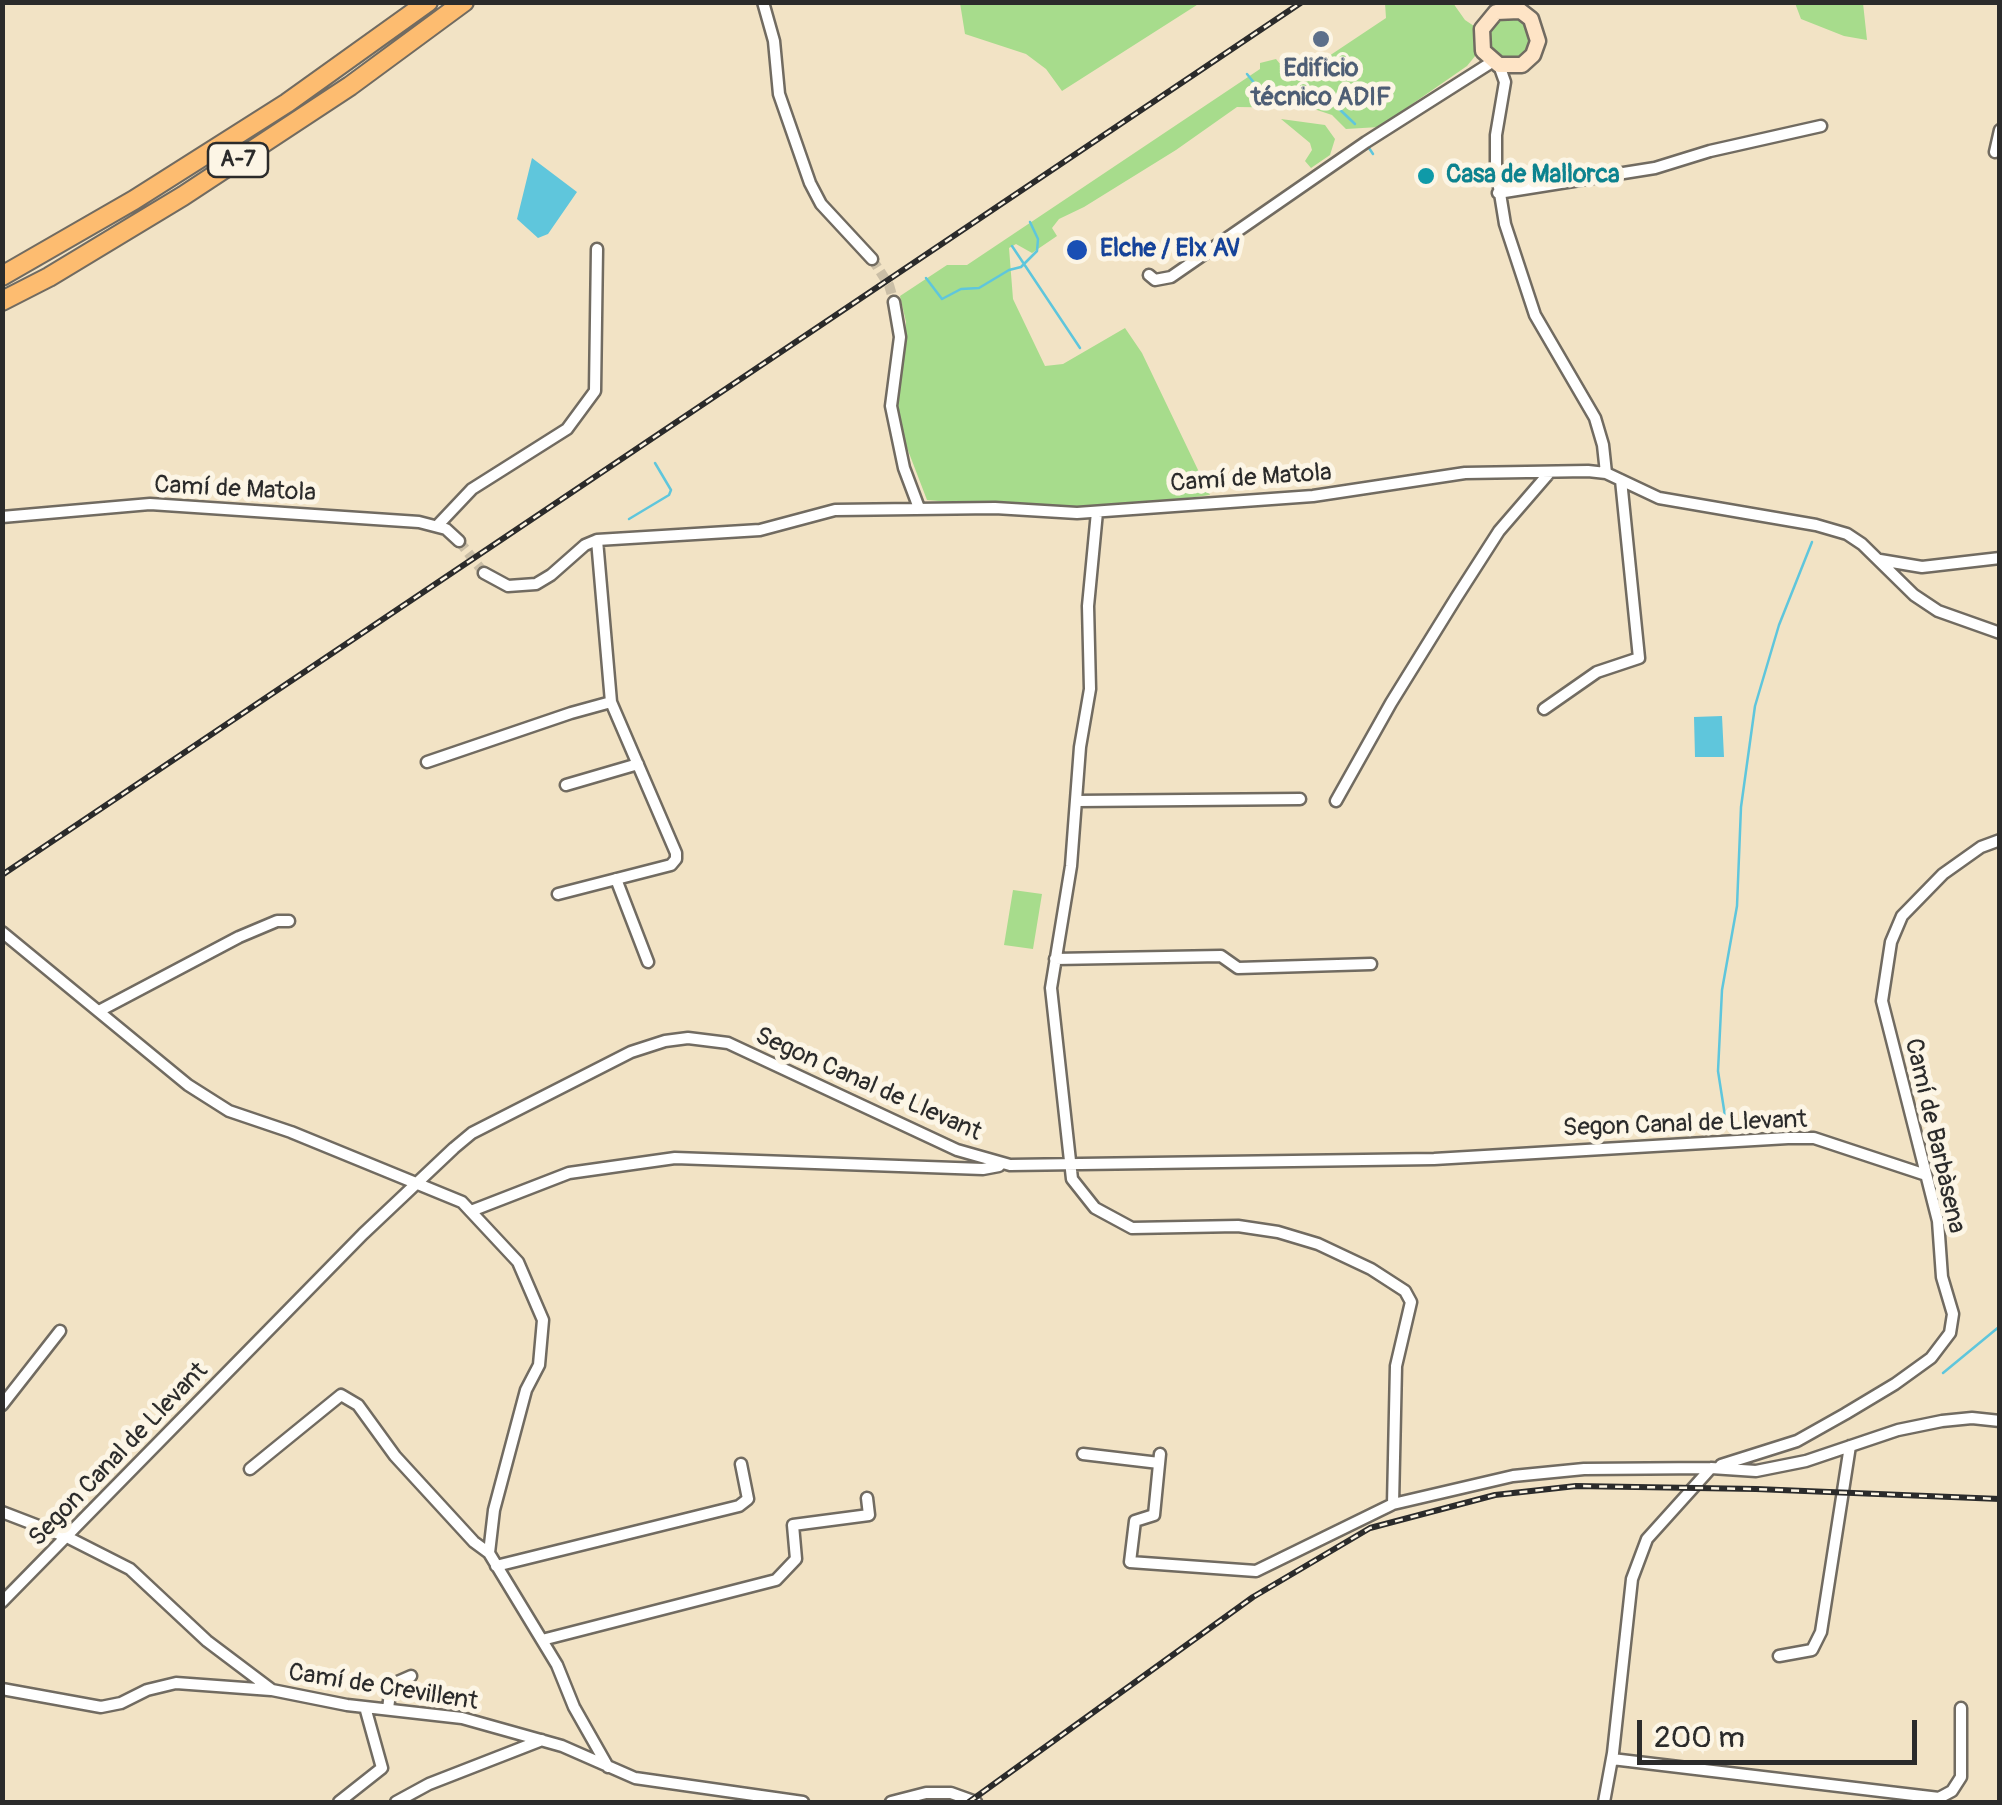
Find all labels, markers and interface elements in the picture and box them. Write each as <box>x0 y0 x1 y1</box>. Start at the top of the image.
marker: Edificio técnico ADIF <box>1310 28 1332 50</box>
place label: Edificio técnico ADIF <box>1251 55 1391 114</box>
road number: A-7 <box>208 143 268 177</box>
place label: Casa de Mallorca <box>1446 161 1620 191</box>
marker: Casa de Mallorca <box>1415 165 1437 187</box>
place label: Elche / Elx AV <box>1100 235 1240 265</box>
marker: Elche / Elx AV <box>1064 237 1090 263</box>
street label: Camí de Matola <box>1169 458 1333 500</box>
street label: Camí de Matola <box>153 471 317 509</box>
street label: Segon Canal de Llevant <box>750 1022 986 1148</box>
street label: Camí de Barbàsena <box>1897 1036 1971 1236</box>
street label: Segon Canal de Llevant <box>1562 1106 1808 1144</box>
street label: Segon Canal de Llevant <box>23 1357 215 1553</box>
street label: Camí de Crevillent <box>286 1658 480 1718</box>
scale bar <box>1642 1700 1922 1762</box>
text: 200 m <box>1654 1719 1745 1756</box>

